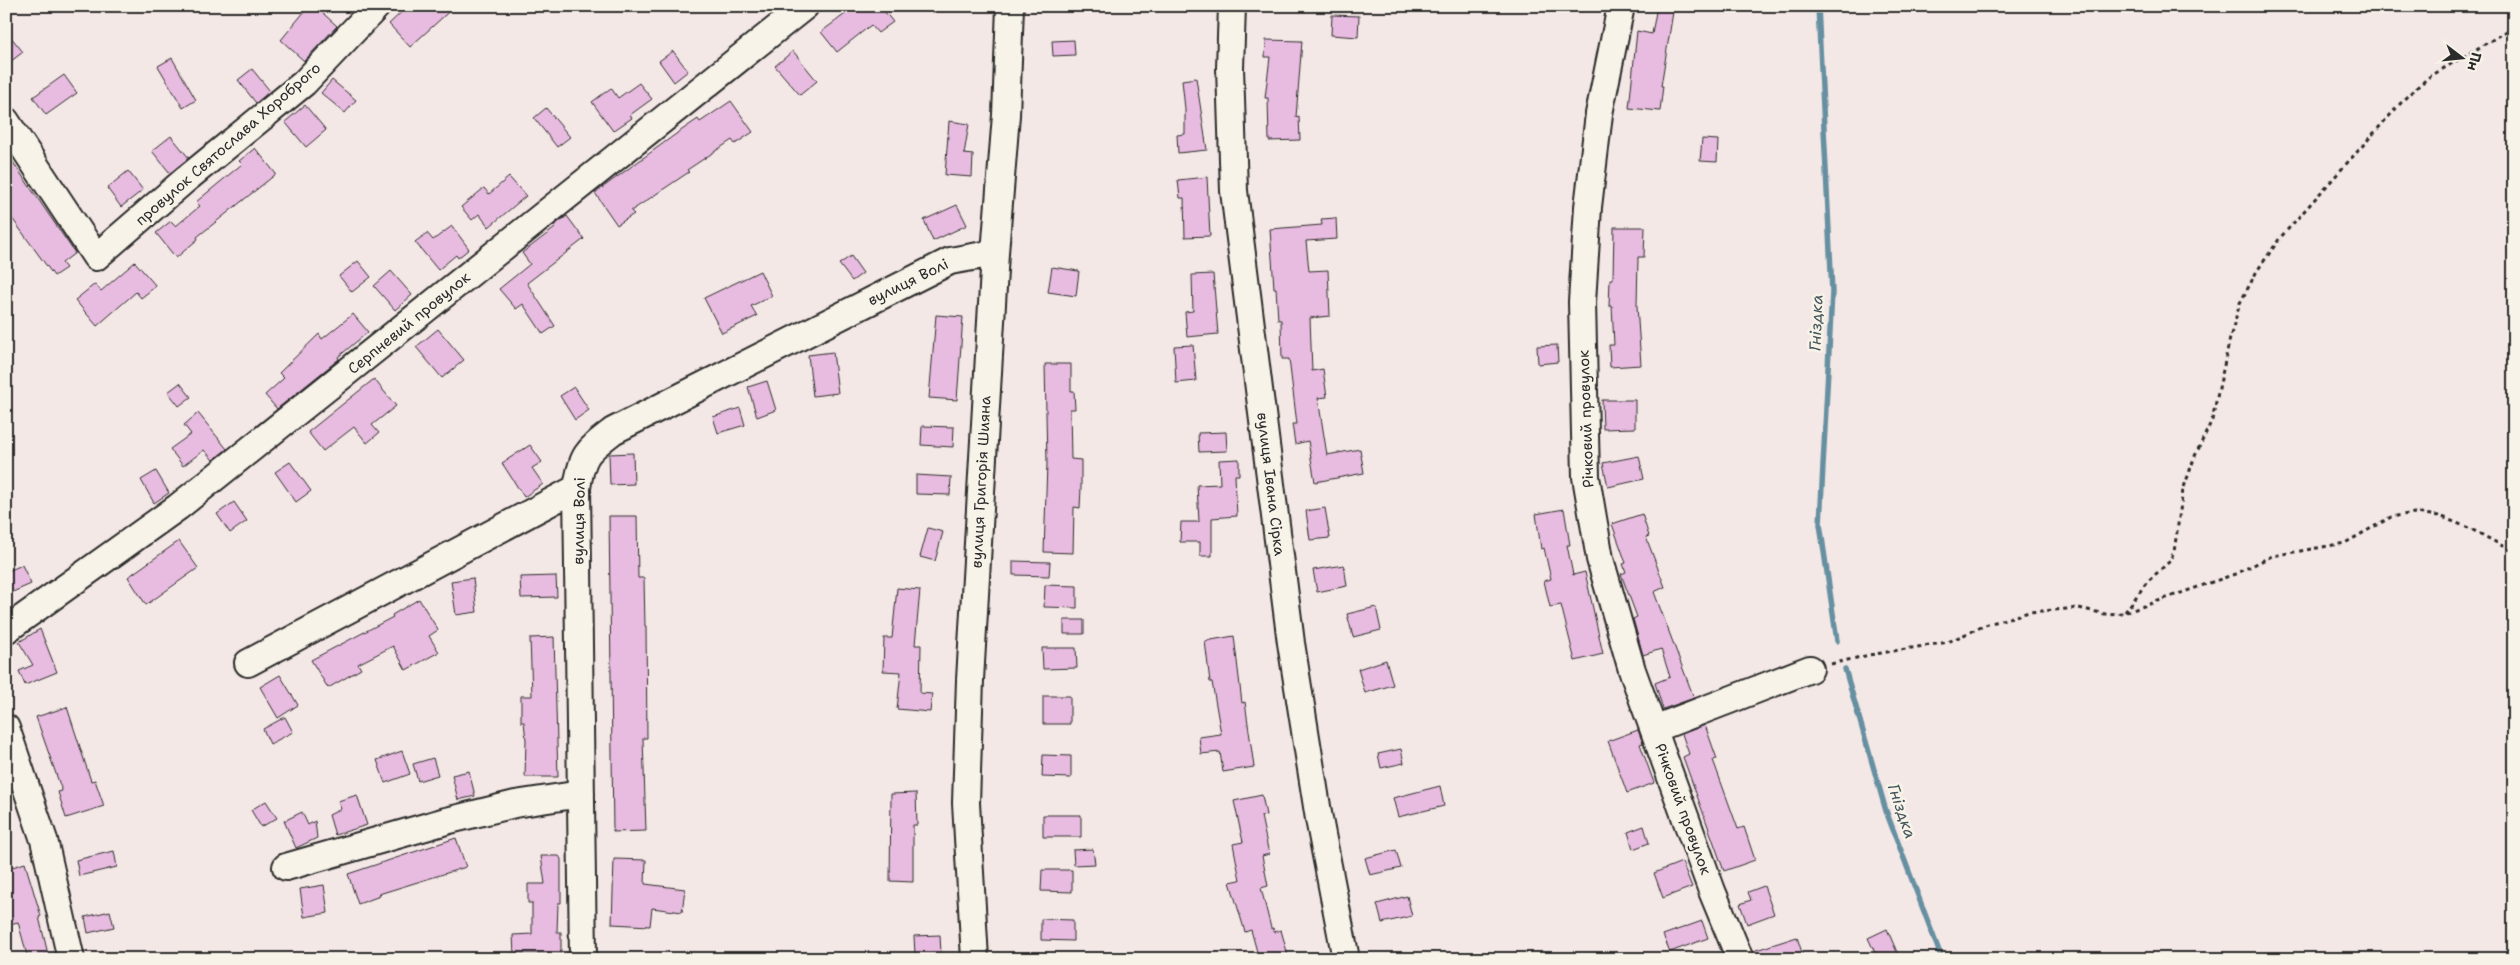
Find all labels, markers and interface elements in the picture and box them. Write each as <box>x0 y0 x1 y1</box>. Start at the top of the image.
north arrow <box>2438 32 2488 82</box>
text: Пн <box>2463 50 2486 73</box>
street label: провулок Святослава Хороброго <box>131 58 325 230</box>
street label: вулиця Волі <box>864 254 952 310</box>
street label: Серпневий провулок <box>344 267 474 379</box>
water label: Гніздка <box>1805 294 1827 352</box>
street label: Річковий провулок <box>1574 350 1598 488</box>
street label: вулиця Григорія Шияна <box>966 395 996 569</box>
street label: вулиця Івана Сірка <box>1252 411 1290 558</box>
street label: вулиця Волі <box>568 477 590 565</box>
street label: Річковий провулок <box>1650 741 1716 877</box>
water label: Гніздка <box>1883 781 1921 841</box>

